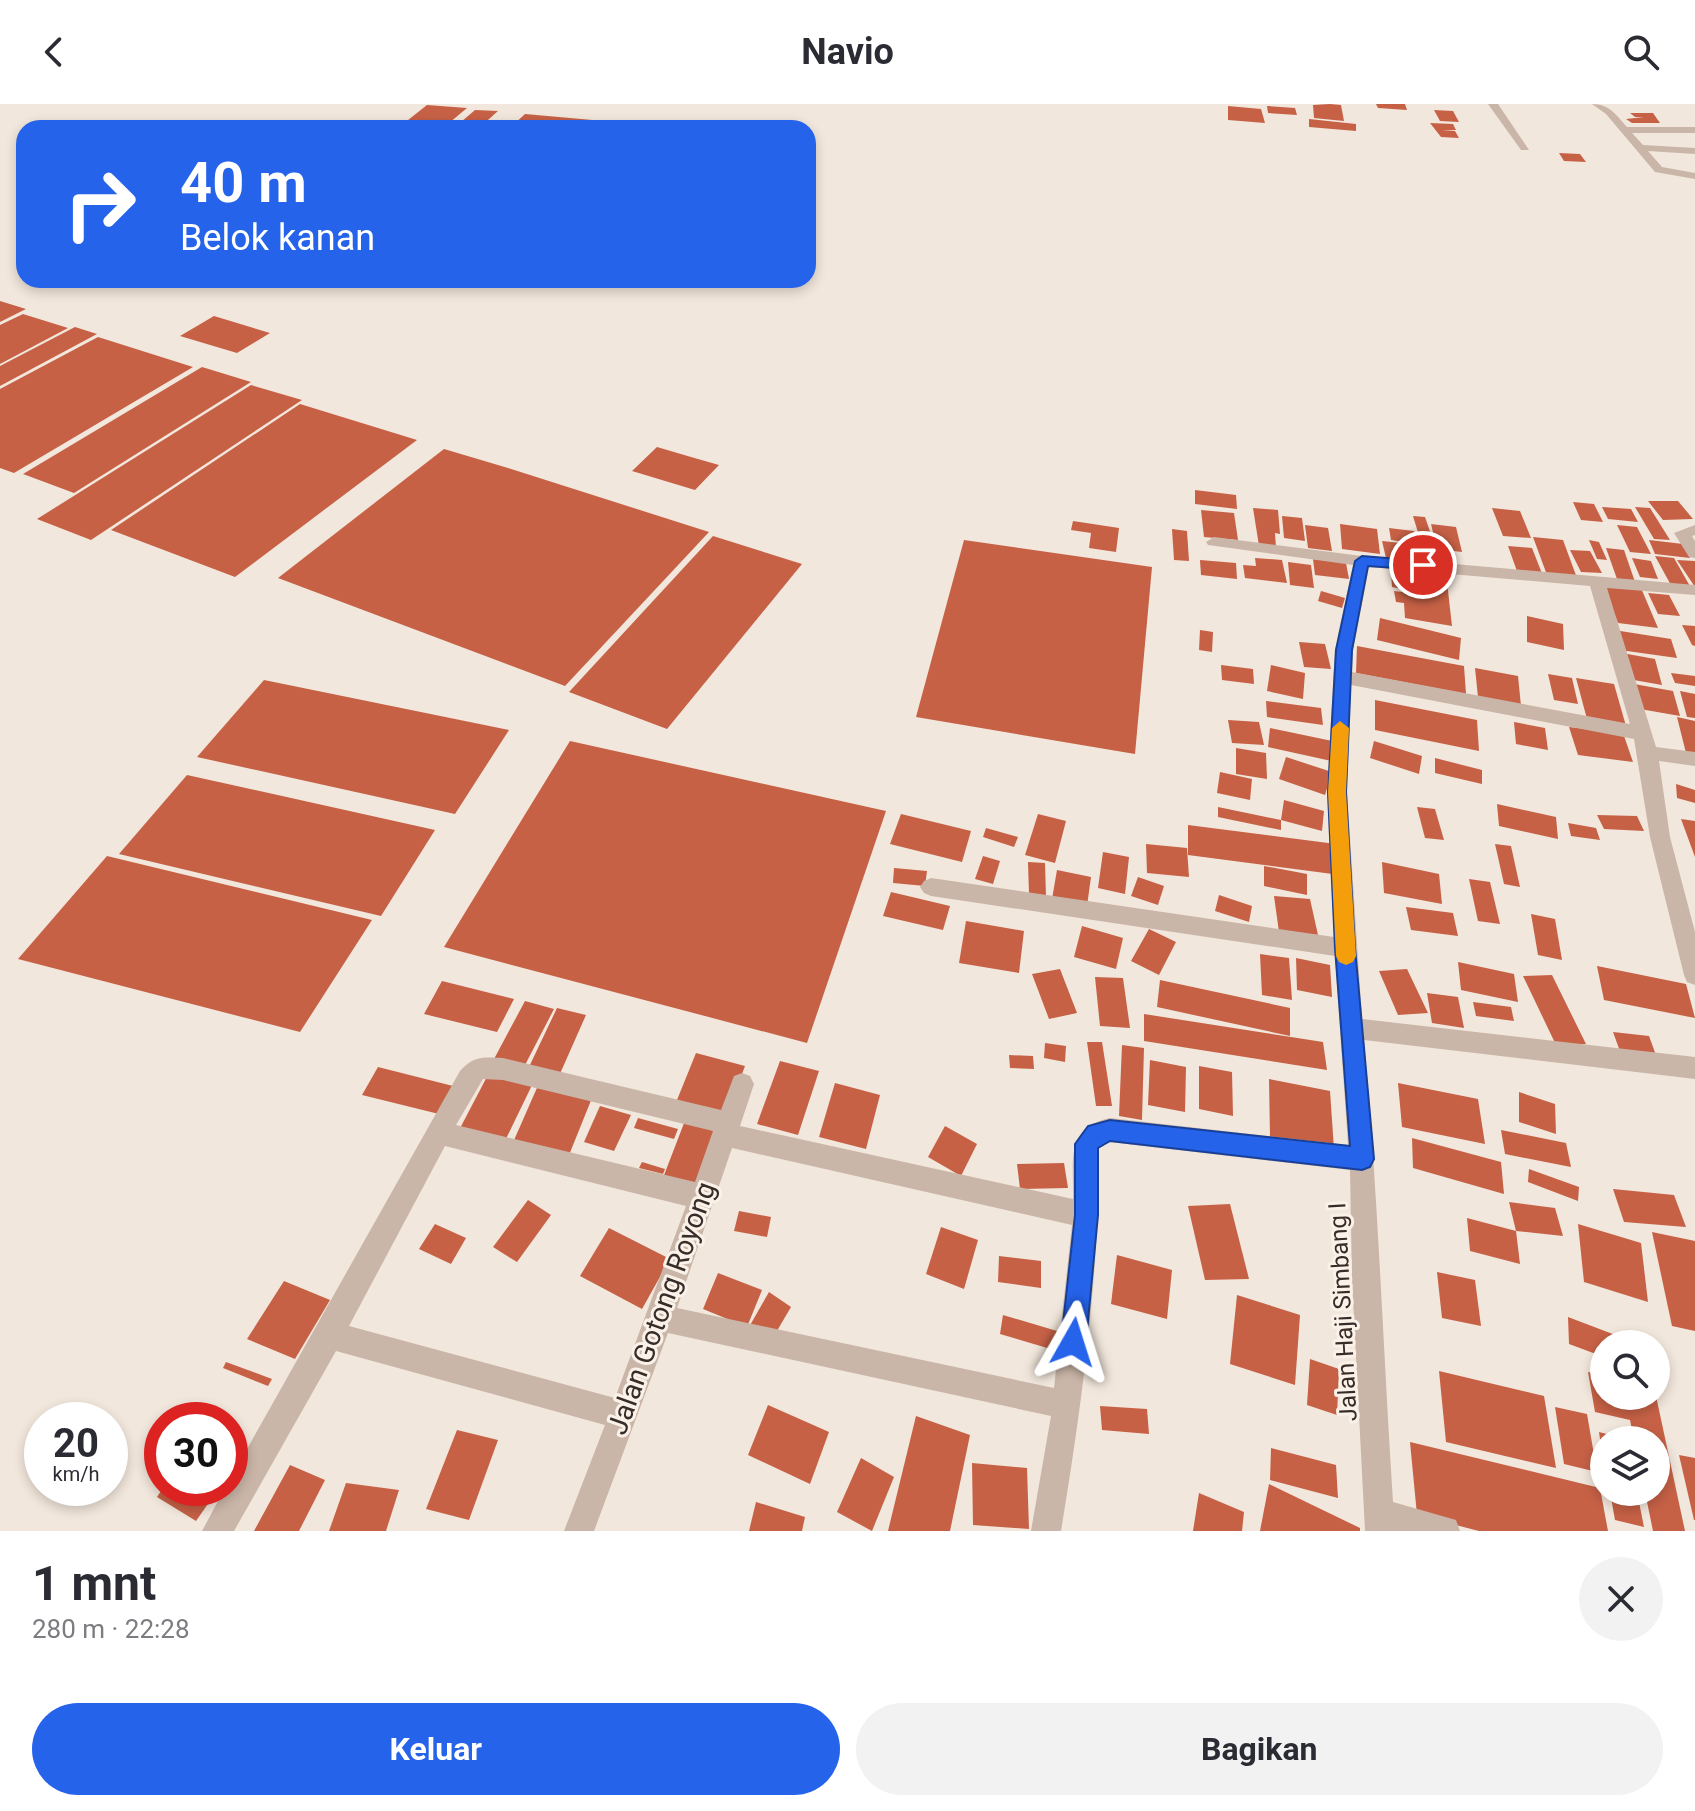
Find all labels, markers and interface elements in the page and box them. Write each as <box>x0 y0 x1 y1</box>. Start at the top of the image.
icon: back <box>32 30 76 74</box>
icon: search <box>1619 30 1663 74</box>
text: Navio <box>801 31 894 73</box>
text: 40 m <box>180 150 307 216</box>
icon: right <box>48 152 152 256</box>
text: Belok kanan <box>180 217 375 259</box>
pin <box>1389 531 1457 599</box>
icon: arrive <box>1401 543 1445 587</box>
street label: Jalan Gotong Royong <box>600 1177 723 1439</box>
street label: Jalan Haji Simbang I <box>1323 1202 1363 1422</box>
position arrow <box>1031 1300 1115 1384</box>
map controls <box>1590 1330 1670 1506</box>
button: search <box>1590 1330 1670 1410</box>
speed limit sign: 30 <box>144 1402 248 1506</box>
text: 20 <box>53 1420 99 1467</box>
button: layers <box>1590 1426 1670 1506</box>
text: km/h <box>53 1462 99 1486</box>
text: 1 mnt <box>32 1555 156 1612</box>
button: close <box>1579 1557 1663 1641</box>
text: 280 m · 22:28 <box>32 1614 190 1644</box>
button: Keluar <box>32 1703 840 1795</box>
button: Bagikan <box>856 1703 1663 1795</box>

